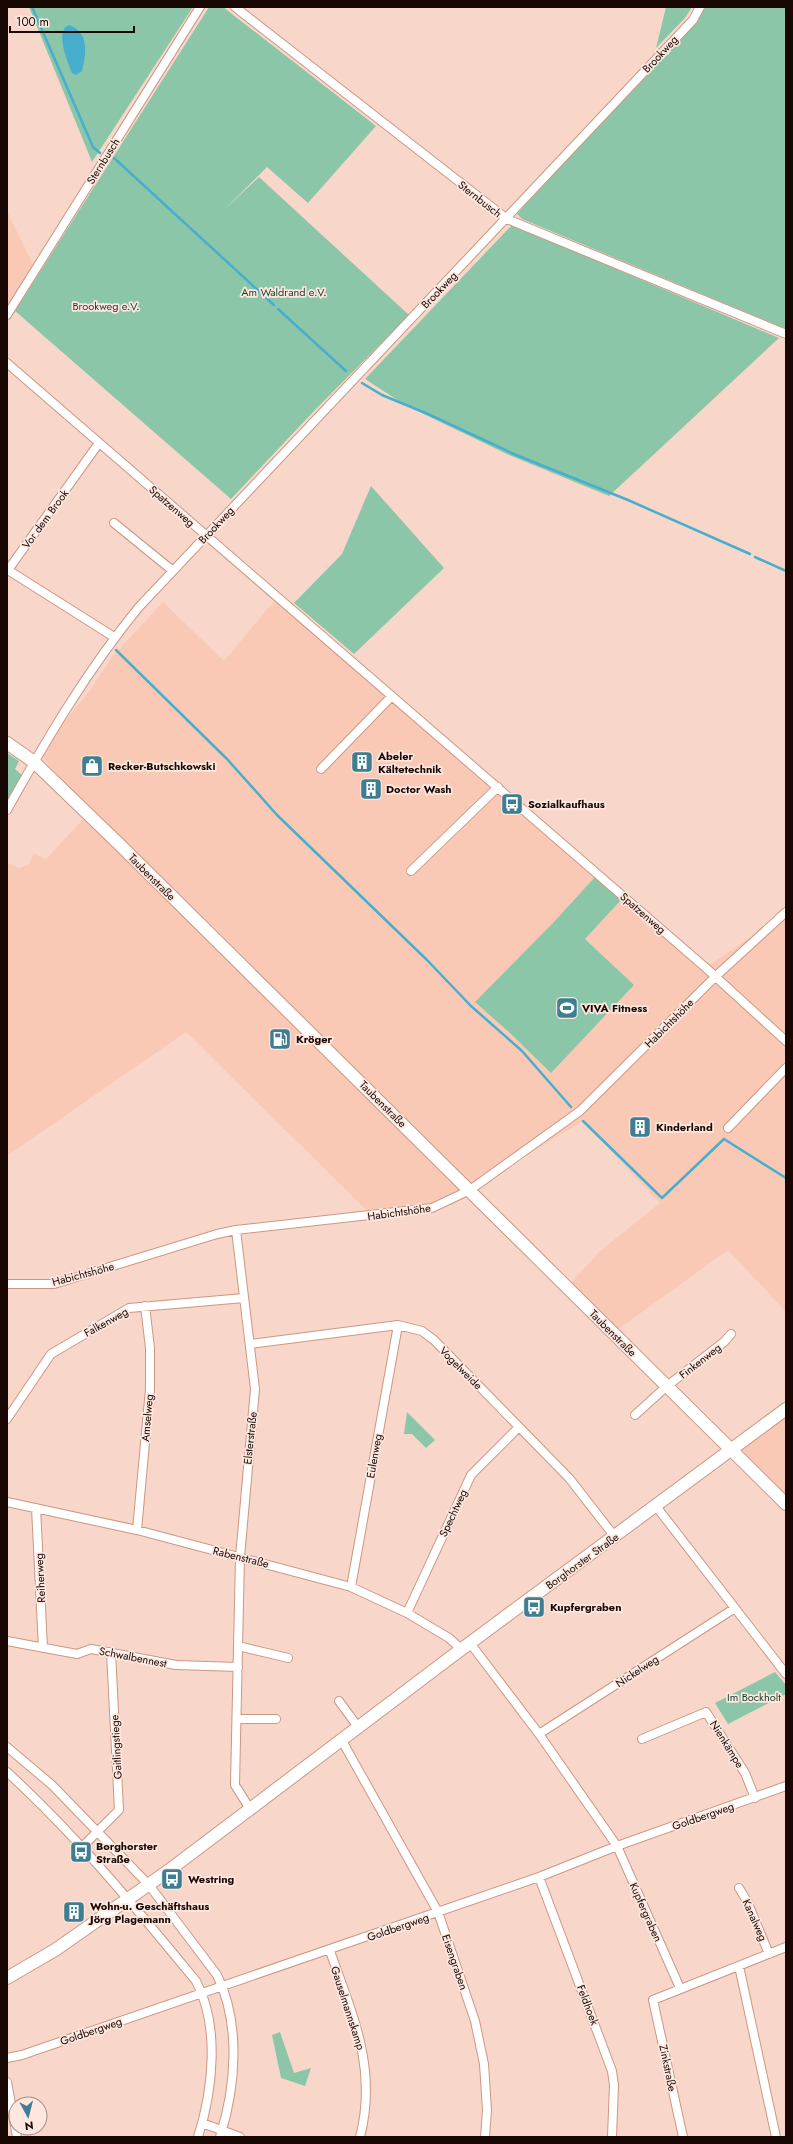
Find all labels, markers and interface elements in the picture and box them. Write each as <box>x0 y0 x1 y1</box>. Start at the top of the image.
scale bar <box>10 8 134 34</box>
text: 100 m <box>16 13 49 31</box>
street label: Brookweg <box>638 32 682 76</box>
street label: Sternbusch <box>83 135 123 187</box>
street label: Sternbusch <box>455 177 505 221</box>
street label: Brookweg <box>417 268 461 312</box>
park label: Am Waldrand e.V. <box>241 284 327 300</box>
park label: Brookweg e.V. <box>72 298 140 314</box>
street label: Spatzenweg <box>146 482 198 530</box>
street label: Vor dem Brook <box>18 486 72 552</box>
street label: Brookweg <box>194 503 238 547</box>
place label: Abeler Kältetechnik <box>377 748 442 777</box>
building icon: Abeler Kältetechnik <box>349 749 375 775</box>
shop icon: Recker-Butschkowski <box>79 753 105 779</box>
place label: Recker-Butschkowski <box>108 758 215 774</box>
building icon: Doctor Wash <box>358 776 384 802</box>
place label: Doctor Wash <box>386 781 452 797</box>
bus stop icon: Sozialkaufhaus <box>499 791 525 817</box>
place label: Sozialkaufhaus <box>528 796 605 812</box>
street label: Taubenstraße <box>125 850 179 904</box>
street label: Spatzenweg <box>617 889 669 937</box>
sports icon: VIVA Fitness <box>554 995 580 1021</box>
street label: Habichtshöhe <box>641 995 697 1051</box>
place label: VIVA Fitness <box>581 1000 647 1016</box>
fuel station icon: Kröger <box>267 1026 293 1052</box>
place label: Kröger <box>296 1031 333 1047</box>
street label: Taubenstraße <box>356 1077 410 1131</box>
building icon: Kinderland <box>627 1114 653 1140</box>
place label: Kinderland <box>656 1119 713 1135</box>
street label: Habichtshöhe <box>366 1200 432 1224</box>
street label: Habichtshöhe <box>50 1258 116 1290</box>
street label: Falkenweg <box>81 1303 131 1341</box>
street label: Taubenstraße <box>586 1306 640 1360</box>
street label: Finkenweg <box>676 1339 724 1383</box>
street label: Vogelweide <box>436 1343 486 1393</box>
street label: Amselweg <box>137 1394 157 1442</box>
street label: Elsterstraße <box>239 1410 261 1465</box>
street label: Eulenweg <box>362 1432 386 1480</box>
street label: Spechtweg <box>435 1487 471 1539</box>
street label: Borghorster Straße <box>542 1529 622 1593</box>
street label: Rabenstraße <box>211 1542 271 1572</box>
street label: Reiherweg <box>31 1553 49 1603</box>
bus stop icon: Kupfergraben <box>521 1594 547 1620</box>
place label: Kupfergraben <box>550 1599 622 1615</box>
street label: Schwalbennest <box>98 1643 169 1671</box>
street label: Nickelweg <box>612 1651 662 1691</box>
park label: Im Bockholt <box>727 1689 781 1705</box>
street label: Gaitlingstiege <box>106 1714 126 1780</box>
street label: Nienkämpe <box>706 1717 748 1771</box>
street label: Goldbergweg <box>670 1798 736 1834</box>
place label: Borghorster Straße <box>96 1838 158 1867</box>
bus stop icon: Borghorster Straße <box>68 1839 94 1865</box>
bus stop icon: Westring <box>159 1866 185 1892</box>
place label: Westring <box>188 1871 235 1887</box>
street label: Kupfergraben <box>626 1880 666 1944</box>
street label: Kanalweg <box>739 1896 771 1944</box>
place label: Wohn-u. Geschäftshaus Jörg Plagemann <box>88 1898 209 1927</box>
building icon: Wohn-u. Geschäftshaus Jörg Plagemann <box>61 1899 87 1925</box>
street label: Goldbergweg <box>365 1909 431 1945</box>
street label: Eisengraben <box>438 1932 472 1992</box>
street label: Gauselmannskamp <box>327 1964 369 2052</box>
street label: Feldhoek <box>573 1983 603 2028</box>
street label: Goldbergweg <box>58 2013 124 2049</box>
street label: Zinkstraße <box>655 2043 681 2093</box>
north arrow <box>8 2096 48 2136</box>
text: N <box>24 2117 35 2134</box>

